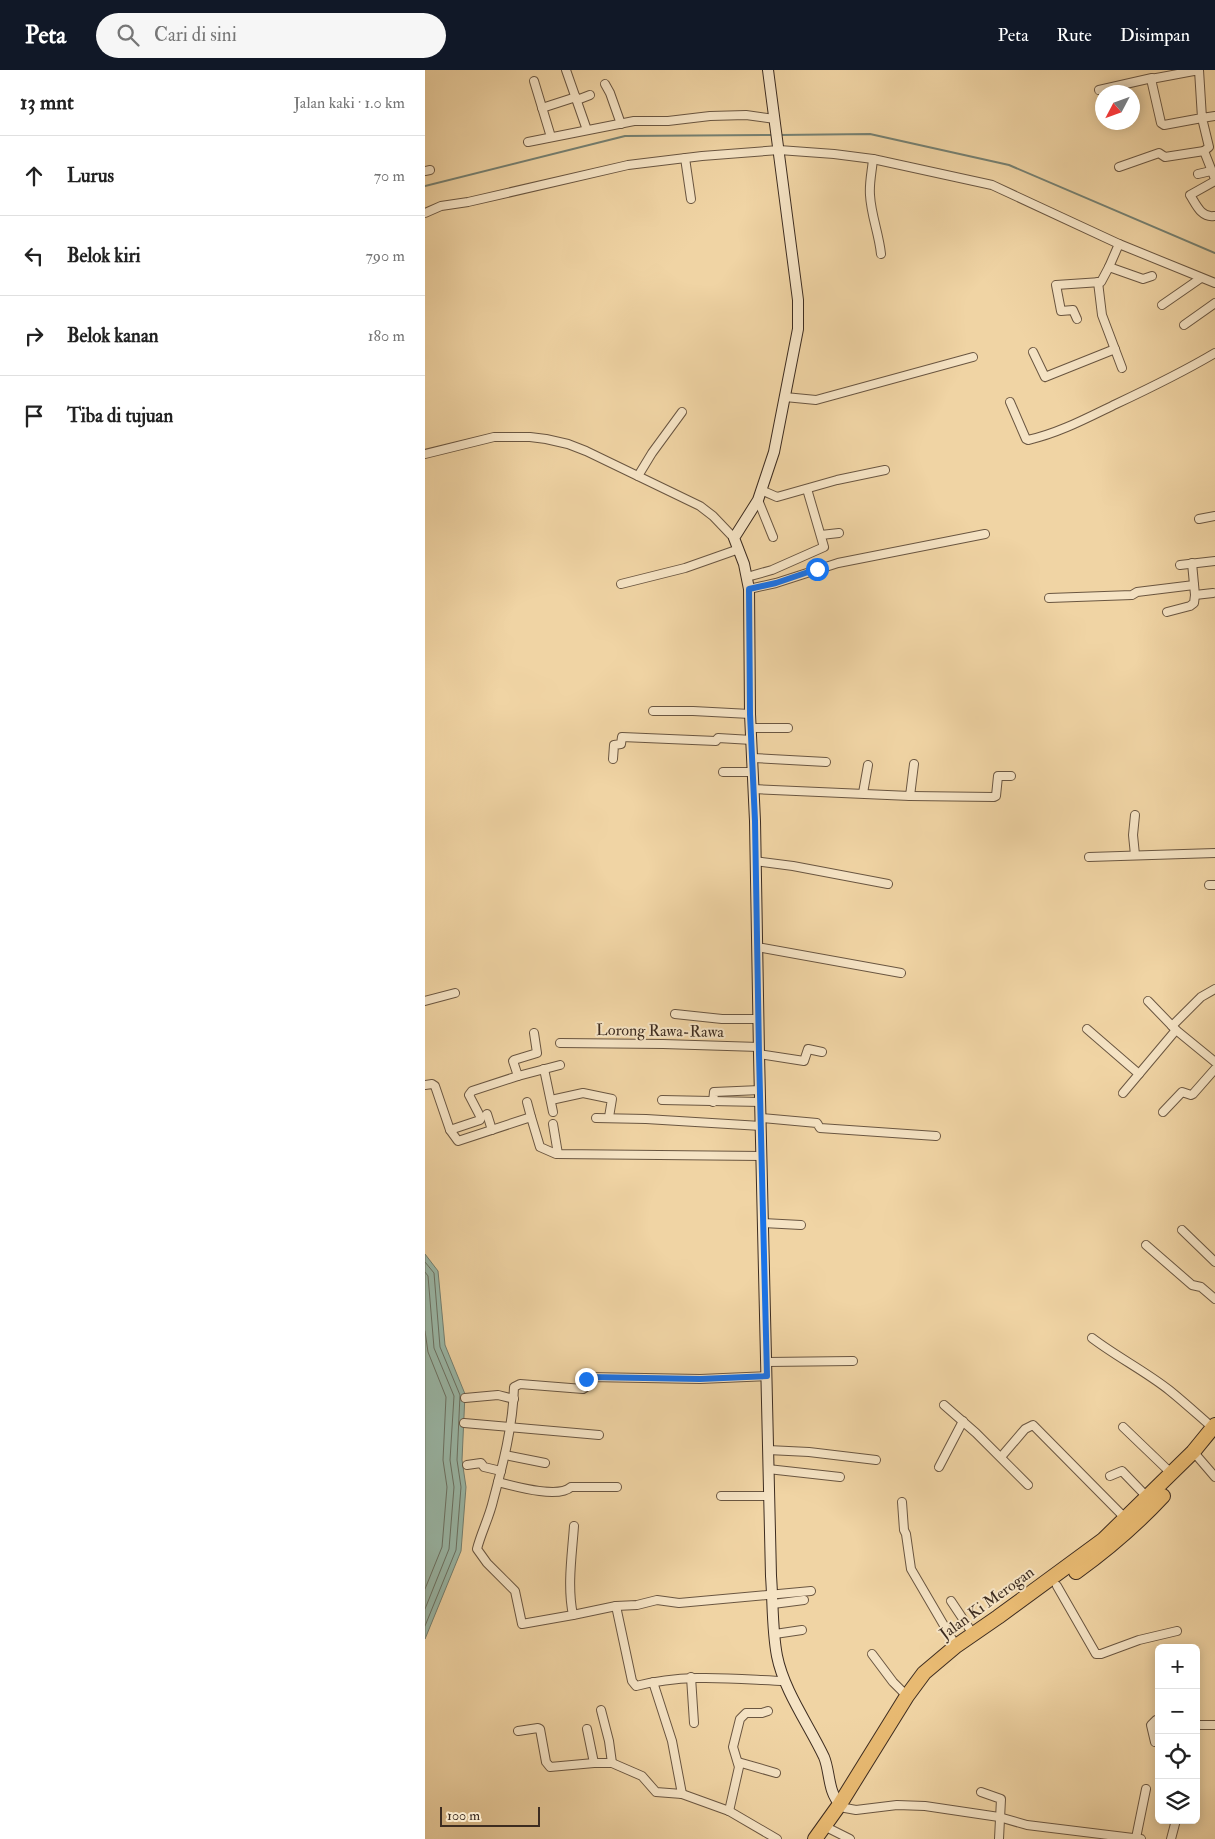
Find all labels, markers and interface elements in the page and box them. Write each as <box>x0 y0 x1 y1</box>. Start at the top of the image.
search box <box>96 13 446 58</box>
text: Peta <box>25 20 66 51</box>
icon: search <box>114 21 142 49</box>
text: Cari di sini <box>154 23 237 47</box>
text: Peta <box>998 24 1029 47</box>
text: Rute <box>1057 24 1092 47</box>
text: Disimpan <box>1120 24 1190 47</box>
north arrow <box>1095 85 1140 130</box>
text: 13 mnt <box>20 89 74 116</box>
text: Jalan kaki · 1.0 km <box>294 93 405 113</box>
icon: ahead <box>20 162 48 190</box>
text: Lurus <box>67 164 114 188</box>
text: 70 m <box>374 166 405 186</box>
icon: left <box>20 242 48 270</box>
text: Belok kiri <box>67 244 141 268</box>
text: 790 m <box>365 246 405 266</box>
icon: right <box>20 322 48 350</box>
text: Belok kanan <box>67 324 158 348</box>
text: 180 m <box>368 326 405 346</box>
icon: arrive <box>20 402 48 430</box>
text: Tiba di tujuan <box>67 404 173 428</box>
route start <box>806 558 829 581</box>
street label: Lorong Rawa-Rawa <box>596 1020 724 1042</box>
route end <box>575 1368 598 1391</box>
street label: Jalan Ki Merogan <box>935 1562 1039 1645</box>
map controls <box>1155 1644 1200 1824</box>
button: + <box>1155 1644 1200 1689</box>
button: − <box>1155 1689 1200 1734</box>
button: locate <box>1155 1734 1200 1779</box>
button: layers <box>1155 1779 1200 1824</box>
scale bar <box>440 1804 540 1827</box>
text: 100 m <box>447 1807 480 1824</box>

